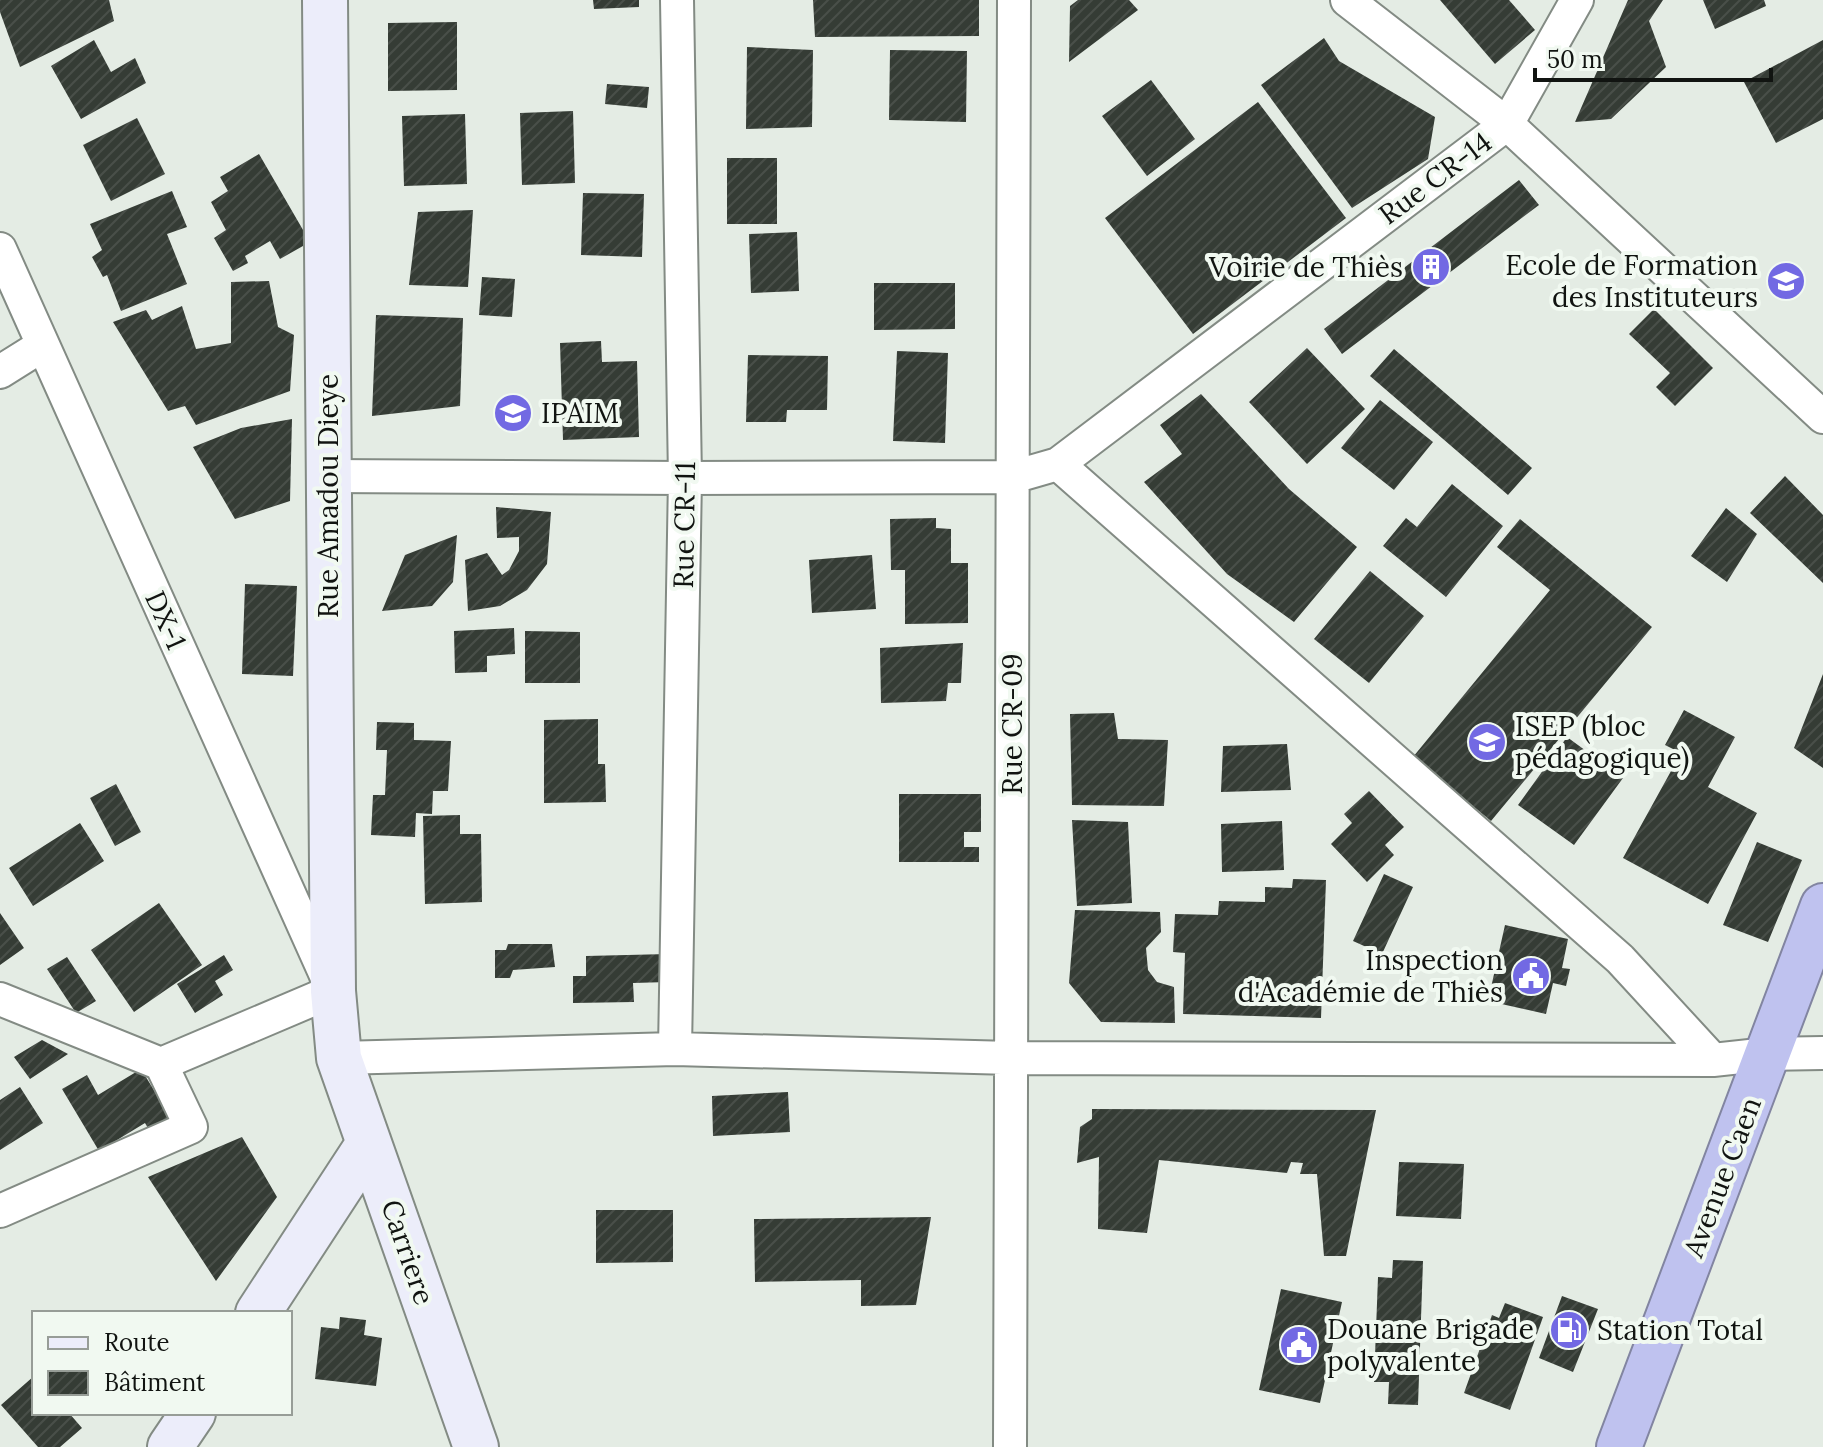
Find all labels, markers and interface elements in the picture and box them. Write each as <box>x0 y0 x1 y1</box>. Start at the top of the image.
scale bar <box>1535 32 1771 82</box>
text: 50 m <box>1547 44 1603 75</box>
street label: Rue CR-14 <box>1371 124 1499 232</box>
building icon: Voirie de Thiès <box>1410 246 1452 288</box>
place label: Ecole de Formation des Instituteurs <box>1505 247 1758 315</box>
place label: Voirie de Thiès <box>1208 249 1403 285</box>
school or university icon: Ecole de Formation des Instituteurs <box>1765 260 1807 302</box>
street label: Rue Amadou Dieye <box>310 374 346 618</box>
school or university icon: IPAIM <box>492 392 534 434</box>
place label: IPAIM <box>541 395 619 431</box>
street label: Rue CR-11 <box>665 461 703 589</box>
street label: DX-1 <box>137 585 195 655</box>
street label: Rue CR-09 <box>994 653 1030 795</box>
place label: ISEP (bloc pédagogique) <box>1515 708 1689 776</box>
school or university icon: ISEP (bloc pédagogique) <box>1466 721 1508 763</box>
place label: Inspection d'Académie de Thiès <box>1238 942 1503 1010</box>
public building icon: Inspection d'Académie de Thiès <box>1510 955 1552 997</box>
street label: Avenue Caen <box>1675 1092 1769 1263</box>
street label: Carriere <box>373 1195 443 1309</box>
fuel station icon: Station Total <box>1548 1309 1590 1351</box>
legend <box>32 1311 292 1415</box>
place label: Douane Brigade polyvalente <box>1327 1311 1534 1379</box>
place label: Station Total <box>1597 1312 1763 1348</box>
public building icon: Douane Brigade polyvalente <box>1278 1324 1320 1366</box>
text: Route <box>104 1327 170 1358</box>
text: Bâtiment <box>104 1367 206 1398</box>

